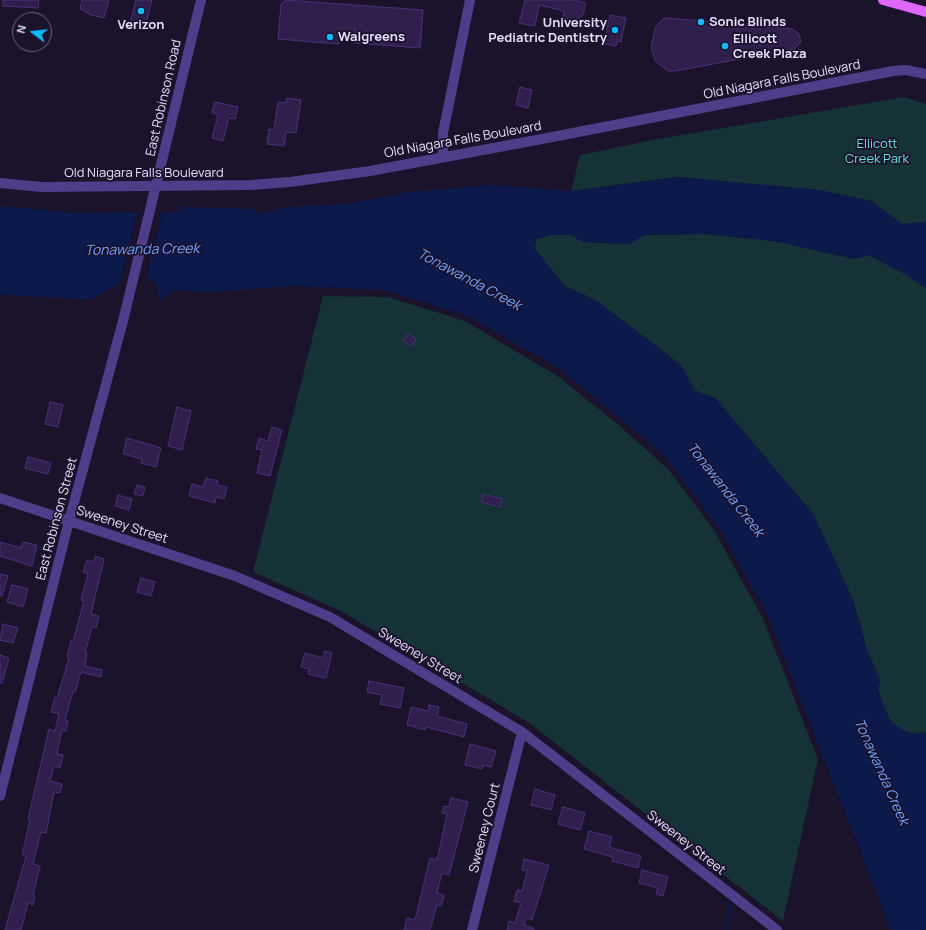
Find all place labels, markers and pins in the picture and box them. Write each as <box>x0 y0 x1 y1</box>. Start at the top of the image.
marker: Verizon <box>136 6 146 16</box>
place label: Sonic Blinds <box>709 14 786 30</box>
place label: University Pediatric Dentistry <box>488 15 607 46</box>
place label: Verizon <box>118 17 164 33</box>
marker: Sonic Blinds <box>696 17 706 27</box>
marker: University Pediatric Dentistry <box>610 25 620 35</box>
place label: Walgreens <box>338 29 405 45</box>
place label: Ellicott Creek Plaza <box>733 31 806 62</box>
marker: Walgreens <box>325 32 335 42</box>
marker: Ellicott Creek Plaza <box>720 41 730 51</box>

